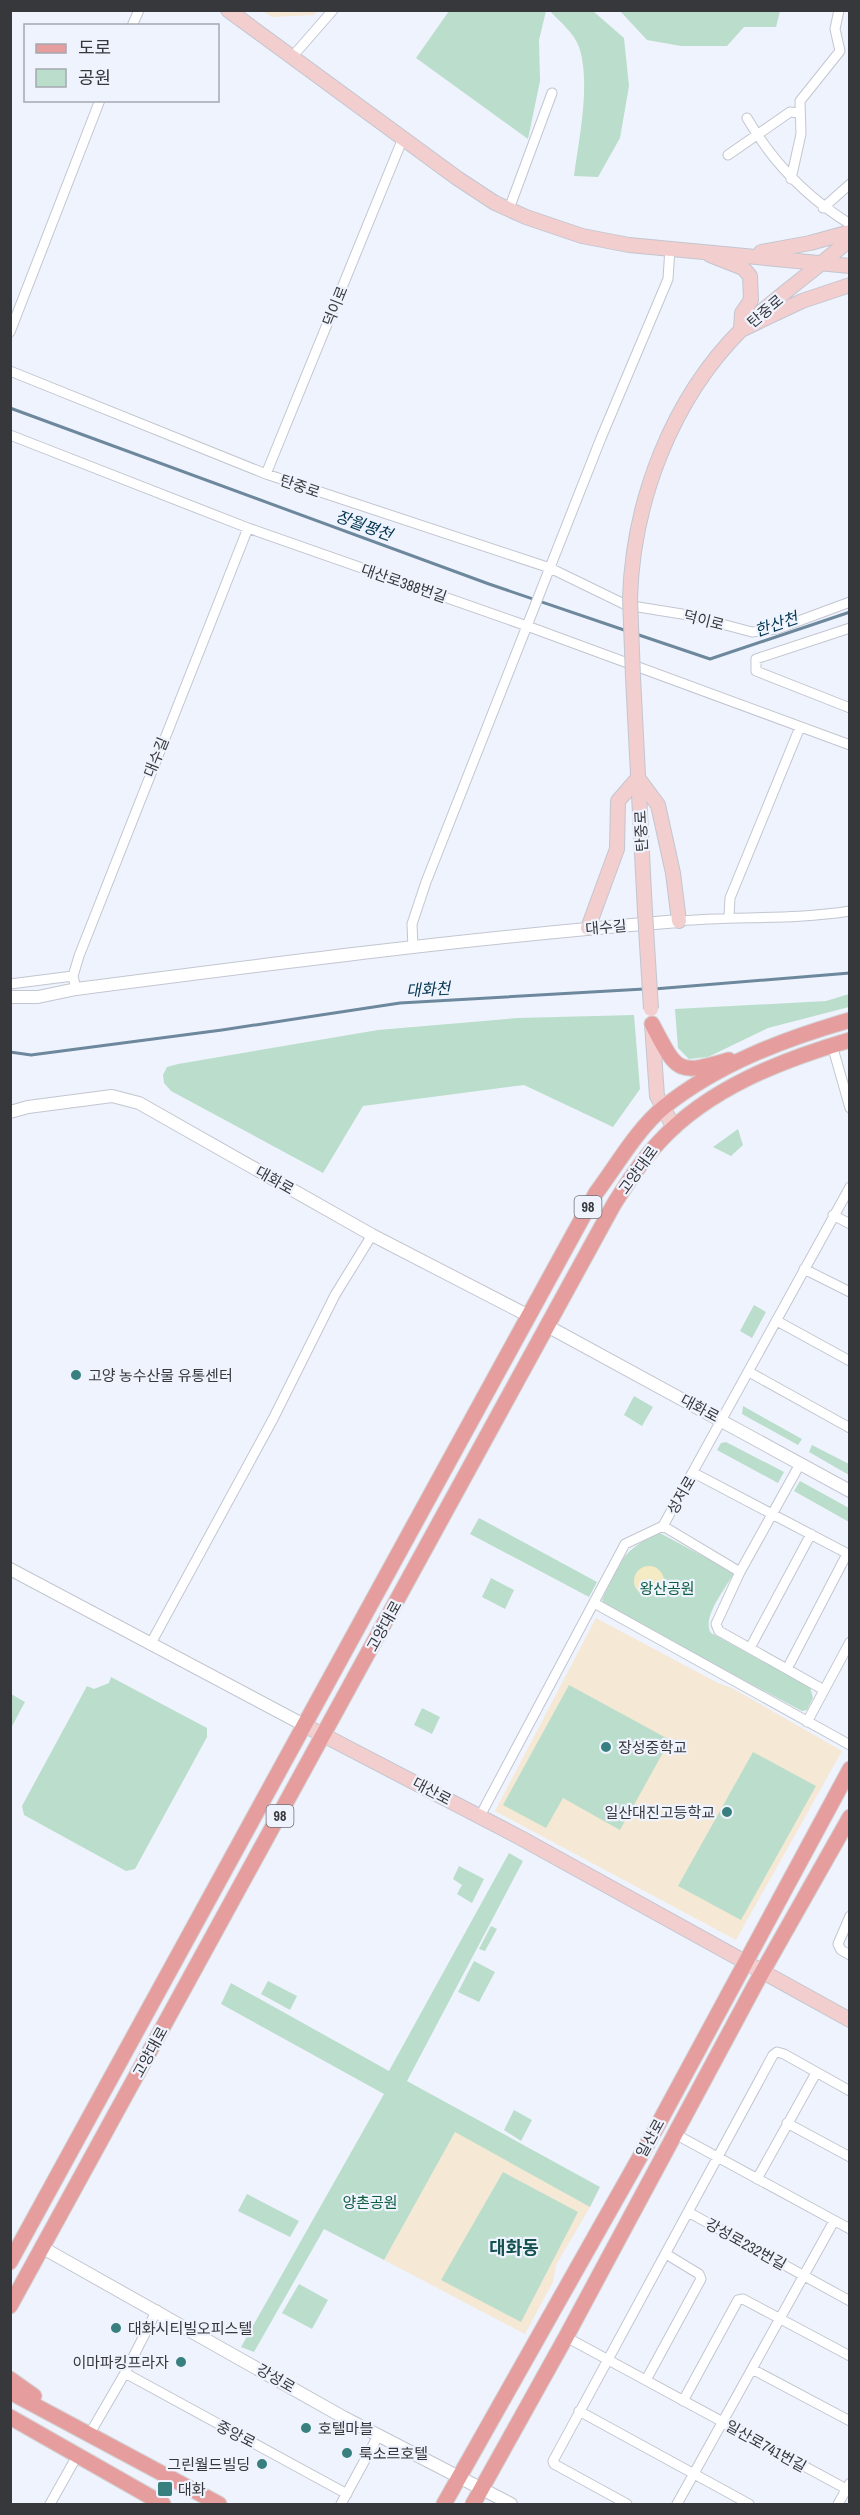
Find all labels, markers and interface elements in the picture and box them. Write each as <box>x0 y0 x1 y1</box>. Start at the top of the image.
legend <box>24 24 219 102</box>
text: 도로 <box>78 35 111 60</box>
text: 공원 <box>78 65 111 90</box>
street label: 덕이로 <box>318 283 352 329</box>
street label: 탄중로 <box>742 290 788 332</box>
street label: 탄중로 <box>277 469 323 503</box>
water label: 장월평천 <box>333 505 398 546</box>
street label: 대산로388번길 <box>358 558 450 608</box>
street label: 덕이로 <box>681 605 727 635</box>
water label: 한산천 <box>752 606 803 642</box>
street label: 대수길 <box>139 734 173 780</box>
street label: 탄중로 <box>629 810 653 852</box>
street label: 대수길 <box>584 915 628 939</box>
water label: 대화천 <box>405 977 453 1001</box>
street label: 고양대로 <box>613 1141 663 1199</box>
street label: 대화로 <box>252 1161 298 1199</box>
road number: 98 <box>574 1196 602 1218</box>
place label: 고양 농수산물 유통센터 <box>88 1365 233 1386</box>
marker: 고양 농수산물 유통센터 <box>69 1368 83 1382</box>
street label: 대화로 <box>677 1389 723 1427</box>
street label: 성저로 <box>662 1472 700 1518</box>
park label: 왕산공원 <box>639 1578 695 1599</box>
street label: 고양대로 <box>361 1597 407 1655</box>
place label: 장성중학교 <box>618 1737 687 1758</box>
marker: 장성중학교 <box>599 1740 613 1754</box>
street label: 대산로 <box>409 1772 455 1810</box>
place label: 일산대진고등학교 <box>605 1802 715 1823</box>
road number: 98 <box>266 1805 294 1827</box>
marker: 일산대진고등학교 <box>720 1805 734 1819</box>
street label: 고양대로 <box>127 2023 173 2081</box>
street label: 일산로 <box>631 2115 669 2161</box>
park label: 양촌공원 <box>342 2192 398 2213</box>
street label: 강성로232번길 <box>702 2213 790 2275</box>
district label: 대화동 <box>489 2235 539 2260</box>
place label: 대화시티빌오피스텔 <box>128 2318 252 2339</box>
marker: 대화시티빌오피스텔 <box>109 2321 123 2335</box>
place label: 이마파킹프라자 <box>72 2352 169 2373</box>
marker: 이마파킹프라자 <box>174 2355 188 2369</box>
street label: 강성로 <box>253 2359 299 2397</box>
street label: 중앙로 <box>213 2415 259 2453</box>
street label: 일산로741번길 <box>722 2415 810 2477</box>
place label: 호텔마블 <box>318 2418 373 2439</box>
marker: 호텔마블 <box>299 2421 313 2435</box>
place label: 룩소르호텔 <box>359 2443 428 2464</box>
marker: 룩소르호텔 <box>340 2446 354 2460</box>
place label: 그린월드빌딩 <box>167 2454 250 2475</box>
marker: 그린월드빌딩 <box>255 2457 269 2471</box>
place label: 대화 <box>178 2479 206 2500</box>
marker: 대화 <box>156 2480 174 2498</box>

